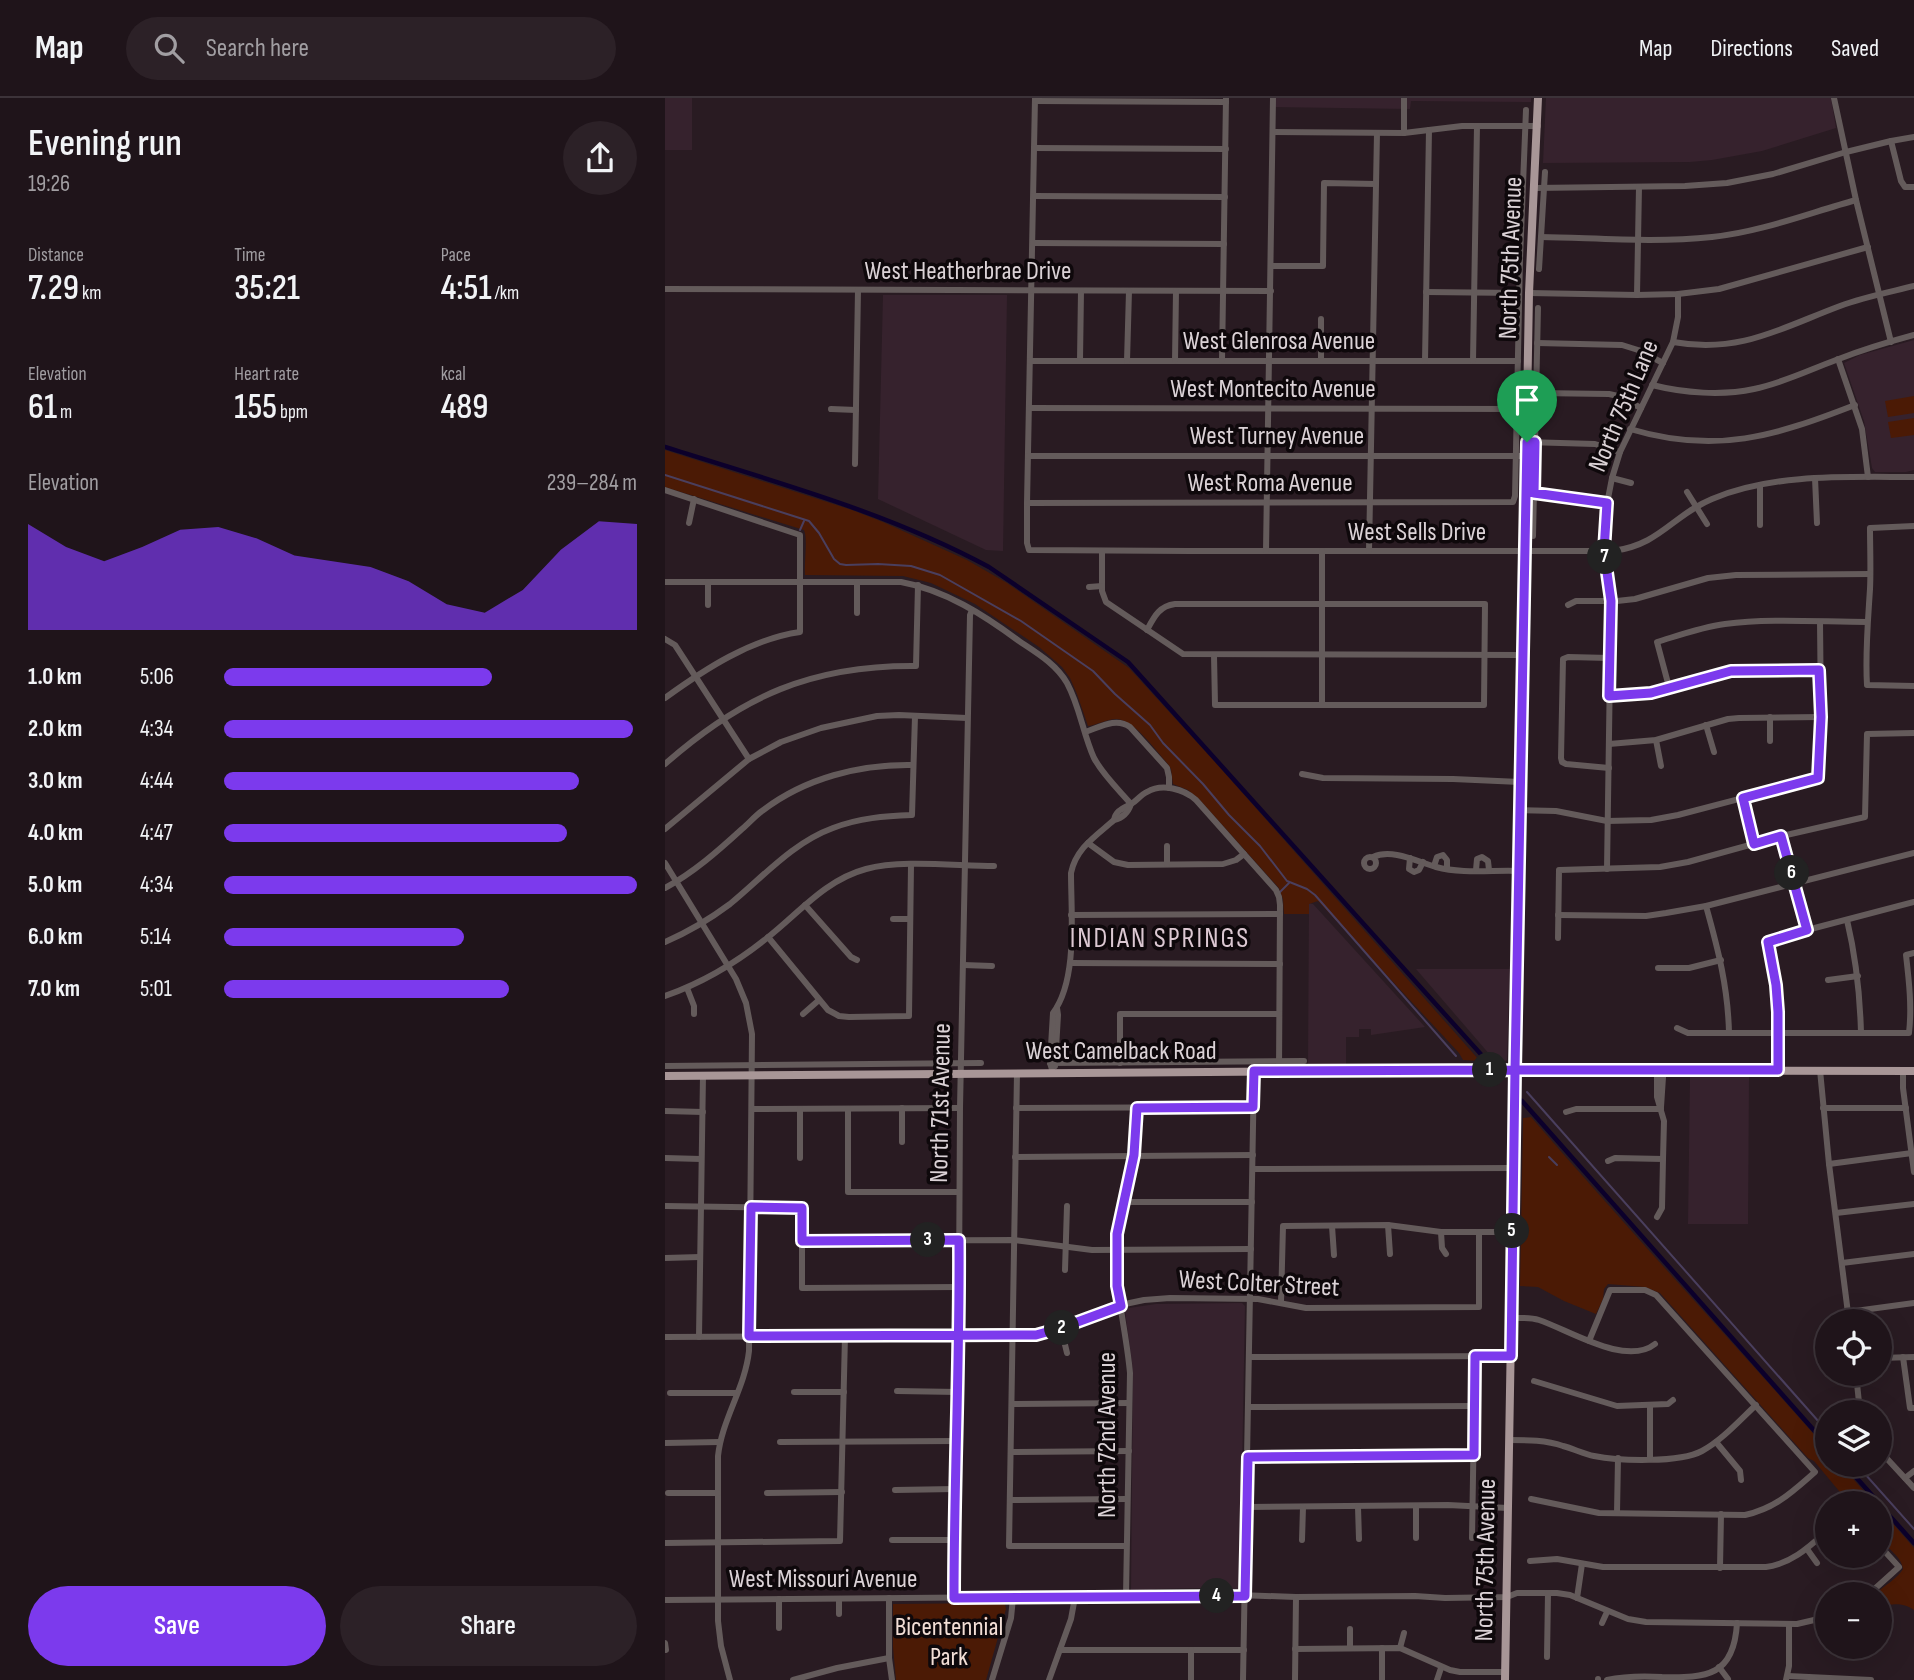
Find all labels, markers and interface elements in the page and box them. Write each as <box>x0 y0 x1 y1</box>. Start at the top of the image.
search box <box>126 17 616 80</box>
text: Map <box>35 28 84 68</box>
icon: search <box>150 29 188 67</box>
text: Search here <box>206 33 309 64</box>
text: Map <box>1639 34 1672 63</box>
text: Directions <box>1710 34 1793 63</box>
text: Saved <box>1831 34 1879 63</box>
text: Evening run <box>28 121 182 166</box>
button: share <box>563 121 637 195</box>
text: 19:26 <box>28 170 70 198</box>
street label: North 75th Avenue <box>1493 176 1529 340</box>
text: Distance <box>28 244 84 267</box>
text: Time <box>234 244 265 267</box>
text: Pace <box>441 244 471 267</box>
street label: West Heatherbrae Drive <box>865 256 1071 287</box>
text: 7.29 <box>28 267 79 310</box>
text: 35:21 <box>234 267 300 310</box>
text: 4:51 <box>441 267 491 310</box>
text: km <box>79 282 101 305</box>
text: /km <box>491 282 519 305</box>
street label: West Glenrosa Avenue <box>1183 326 1375 357</box>
street label: North 75th Lane <box>1582 335 1666 477</box>
text: Elevation <box>28 363 87 386</box>
text: Heart rate <box>234 363 299 386</box>
text: kcal <box>441 363 466 386</box>
pin <box>1497 370 1557 442</box>
street label: West Montecito Avenue <box>1170 374 1376 405</box>
icon: arrive <box>1508 381 1546 419</box>
text: 61 <box>28 386 57 429</box>
text: 155 <box>234 386 277 429</box>
text: 489 <box>441 386 489 429</box>
text: m <box>57 401 72 424</box>
text: bpm <box>277 401 308 424</box>
street label: West Turney Avenue <box>1190 421 1364 452</box>
street label: West Roma Avenue <box>1187 468 1353 499</box>
text: Elevation <box>28 469 99 497</box>
text: 239–284 m <box>547 469 637 497</box>
street label: West Sells Drive <box>1348 517 1486 548</box>
pin: 7 <box>1587 540 1623 574</box>
text: 7 <box>1600 545 1609 568</box>
text: 1.0 km <box>28 663 82 691</box>
text: 5:06 <box>140 663 174 691</box>
text: 2.0 km <box>28 715 82 743</box>
text: 4:34 <box>140 715 173 743</box>
text: 3.0 km <box>28 767 83 795</box>
text: 4:44 <box>140 767 173 795</box>
text: 4.0 km <box>28 819 83 847</box>
text: 4:47 <box>140 819 173 847</box>
pin: 6 <box>1775 856 1809 890</box>
text: 6 <box>1787 861 1796 884</box>
text: 5.0 km <box>28 871 82 899</box>
text: 4:34 <box>140 871 173 899</box>
district label: INDIAN SPRINGS <box>1070 922 1250 955</box>
text: 6.0 km <box>28 923 83 951</box>
text: 5:14 <box>140 923 171 951</box>
text: 7.0 km <box>28 975 80 1003</box>
text: 5:01 <box>140 975 172 1003</box>
street label: North 71st Avenue <box>924 1023 958 1183</box>
street label: West Camelback Road <box>1025 1036 1217 1067</box>
pin: 1 <box>1473 1052 1507 1088</box>
text: 1 <box>1486 1058 1493 1081</box>
pin: 5 <box>1495 1214 1529 1248</box>
text: 5 <box>1507 1219 1516 1242</box>
pin: 3 <box>911 1222 945 1258</box>
text: 3 <box>923 1228 932 1251</box>
street label: West Colter Street <box>1178 1264 1340 1304</box>
map controls <box>1815 1309 1892 1659</box>
button: locate <box>1815 1309 1892 1386</box>
pin: 2 <box>1045 1310 1079 1346</box>
text: 2 <box>1057 1316 1066 1339</box>
street label: North 72nd Avenue <box>1092 1352 1123 1518</box>
button: layers <box>1815 1400 1892 1477</box>
street label: North 75th Avenue <box>1469 1478 1503 1642</box>
button: + <box>1815 1491 1892 1568</box>
street label: West Missouri Avenue <box>729 1564 917 1595</box>
pin: 4 <box>1199 1578 1235 1614</box>
button: − <box>1815 1582 1892 1659</box>
text: 4 <box>1212 1584 1221 1607</box>
button: Save <box>28 1586 326 1666</box>
button: Share <box>340 1586 637 1666</box>
park label: Bicentennial Park <box>895 1612 1003 1673</box>

